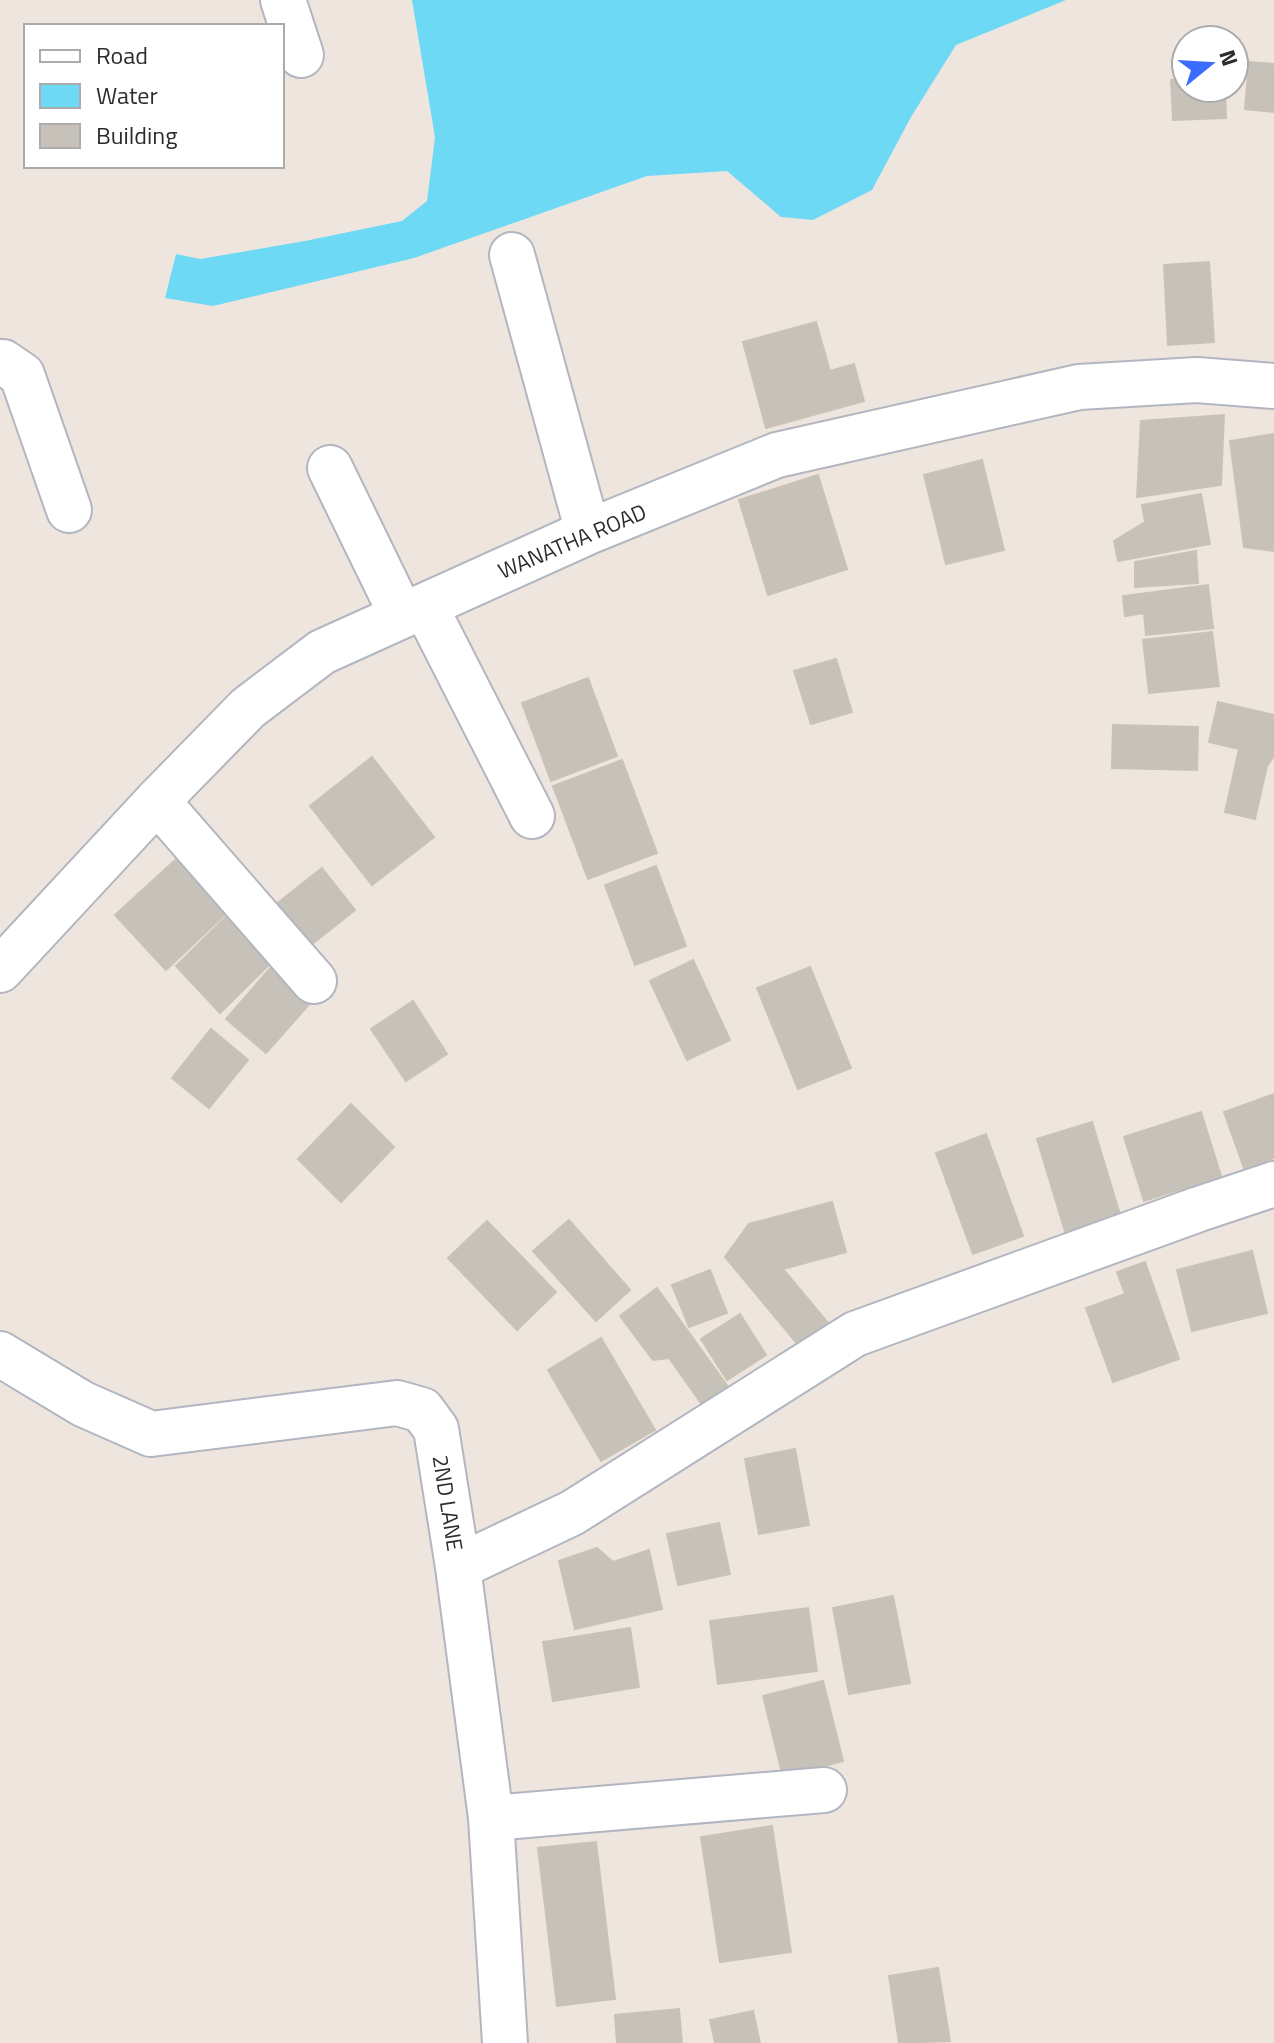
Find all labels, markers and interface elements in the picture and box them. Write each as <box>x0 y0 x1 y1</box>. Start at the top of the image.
legend <box>24 24 284 168</box>
north arrow <box>1170 24 1250 104</box>
text: Road <box>96 37 148 73</box>
text: N <box>1210 45 1248 70</box>
text: Water <box>96 77 158 113</box>
text: Building <box>96 117 178 153</box>
street label: WANATHA ROAD <box>492 494 652 588</box>
street label: 2ND LANE <box>424 1452 472 1554</box>

